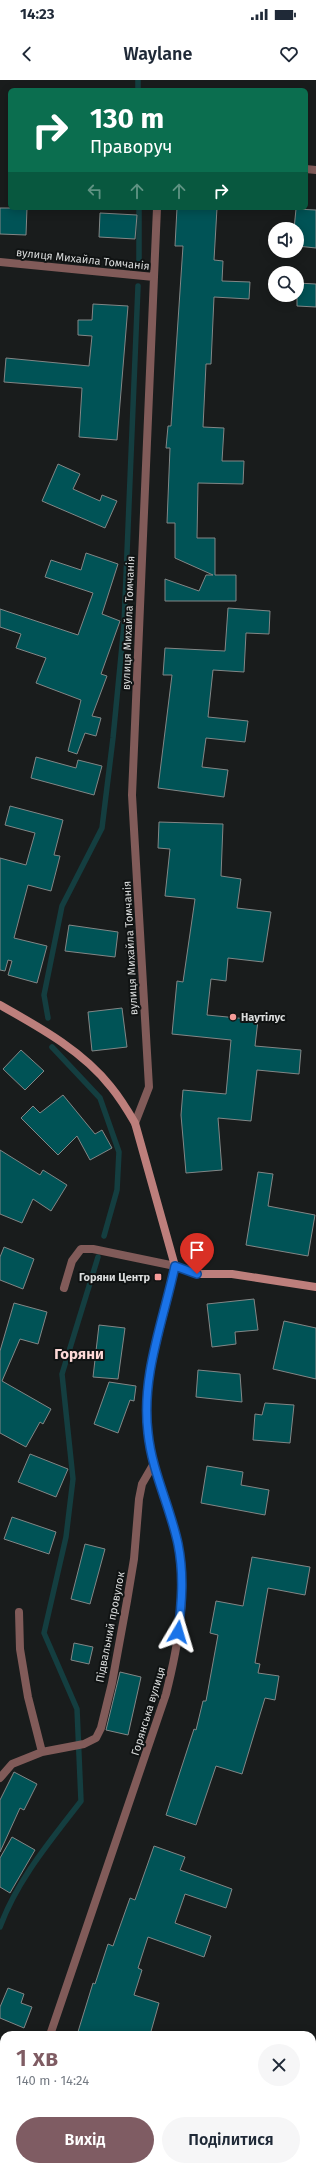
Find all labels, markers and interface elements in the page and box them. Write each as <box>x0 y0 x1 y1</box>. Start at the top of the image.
text: 14:23 <box>20 5 55 23</box>
icon: back <box>16 43 38 65</box>
text: Waylane <box>124 43 192 65</box>
icon: heart <box>278 43 300 65</box>
text: 130 m <box>90 102 164 135</box>
icon: right <box>24 104 76 156</box>
text: Праворуч <box>90 136 172 158</box>
icon: left <box>84 180 106 202</box>
icon: ahead <box>126 180 148 202</box>
icon: ahead <box>168 180 190 202</box>
icon: right <box>210 180 232 202</box>
map controls <box>268 222 304 302</box>
button: sound <box>268 222 304 258</box>
street label: вулиця Михайла Томчанія <box>15 246 150 273</box>
button: search <box>268 266 304 302</box>
street label: вулиця Михайла Томчанія <box>120 556 137 690</box>
street label: вулиця Михайла Томчанія <box>120 881 141 1015</box>
place label: Наутілус <box>241 1011 286 1024</box>
marker: Наутілус <box>228 1012 238 1022</box>
pin <box>180 1233 214 1274</box>
icon: arrive <box>186 1239 208 1261</box>
place label: Горяни Центр <box>79 1271 150 1284</box>
marker: Горяни Центр <box>153 1272 163 1282</box>
district label: Горяни <box>54 1345 104 1363</box>
street label: Підвальний провулок <box>93 1570 128 1684</box>
position arrow <box>157 1611 199 1653</box>
street label: Горянська вулиця <box>129 1665 168 1757</box>
text: 1 хв <box>16 2044 58 2072</box>
button: close <box>258 2044 300 2086</box>
text: 140 m · 14:24 <box>16 2073 89 2088</box>
button: Вихід <box>16 2117 154 2163</box>
button: Поділитися <box>162 2117 300 2163</box>

